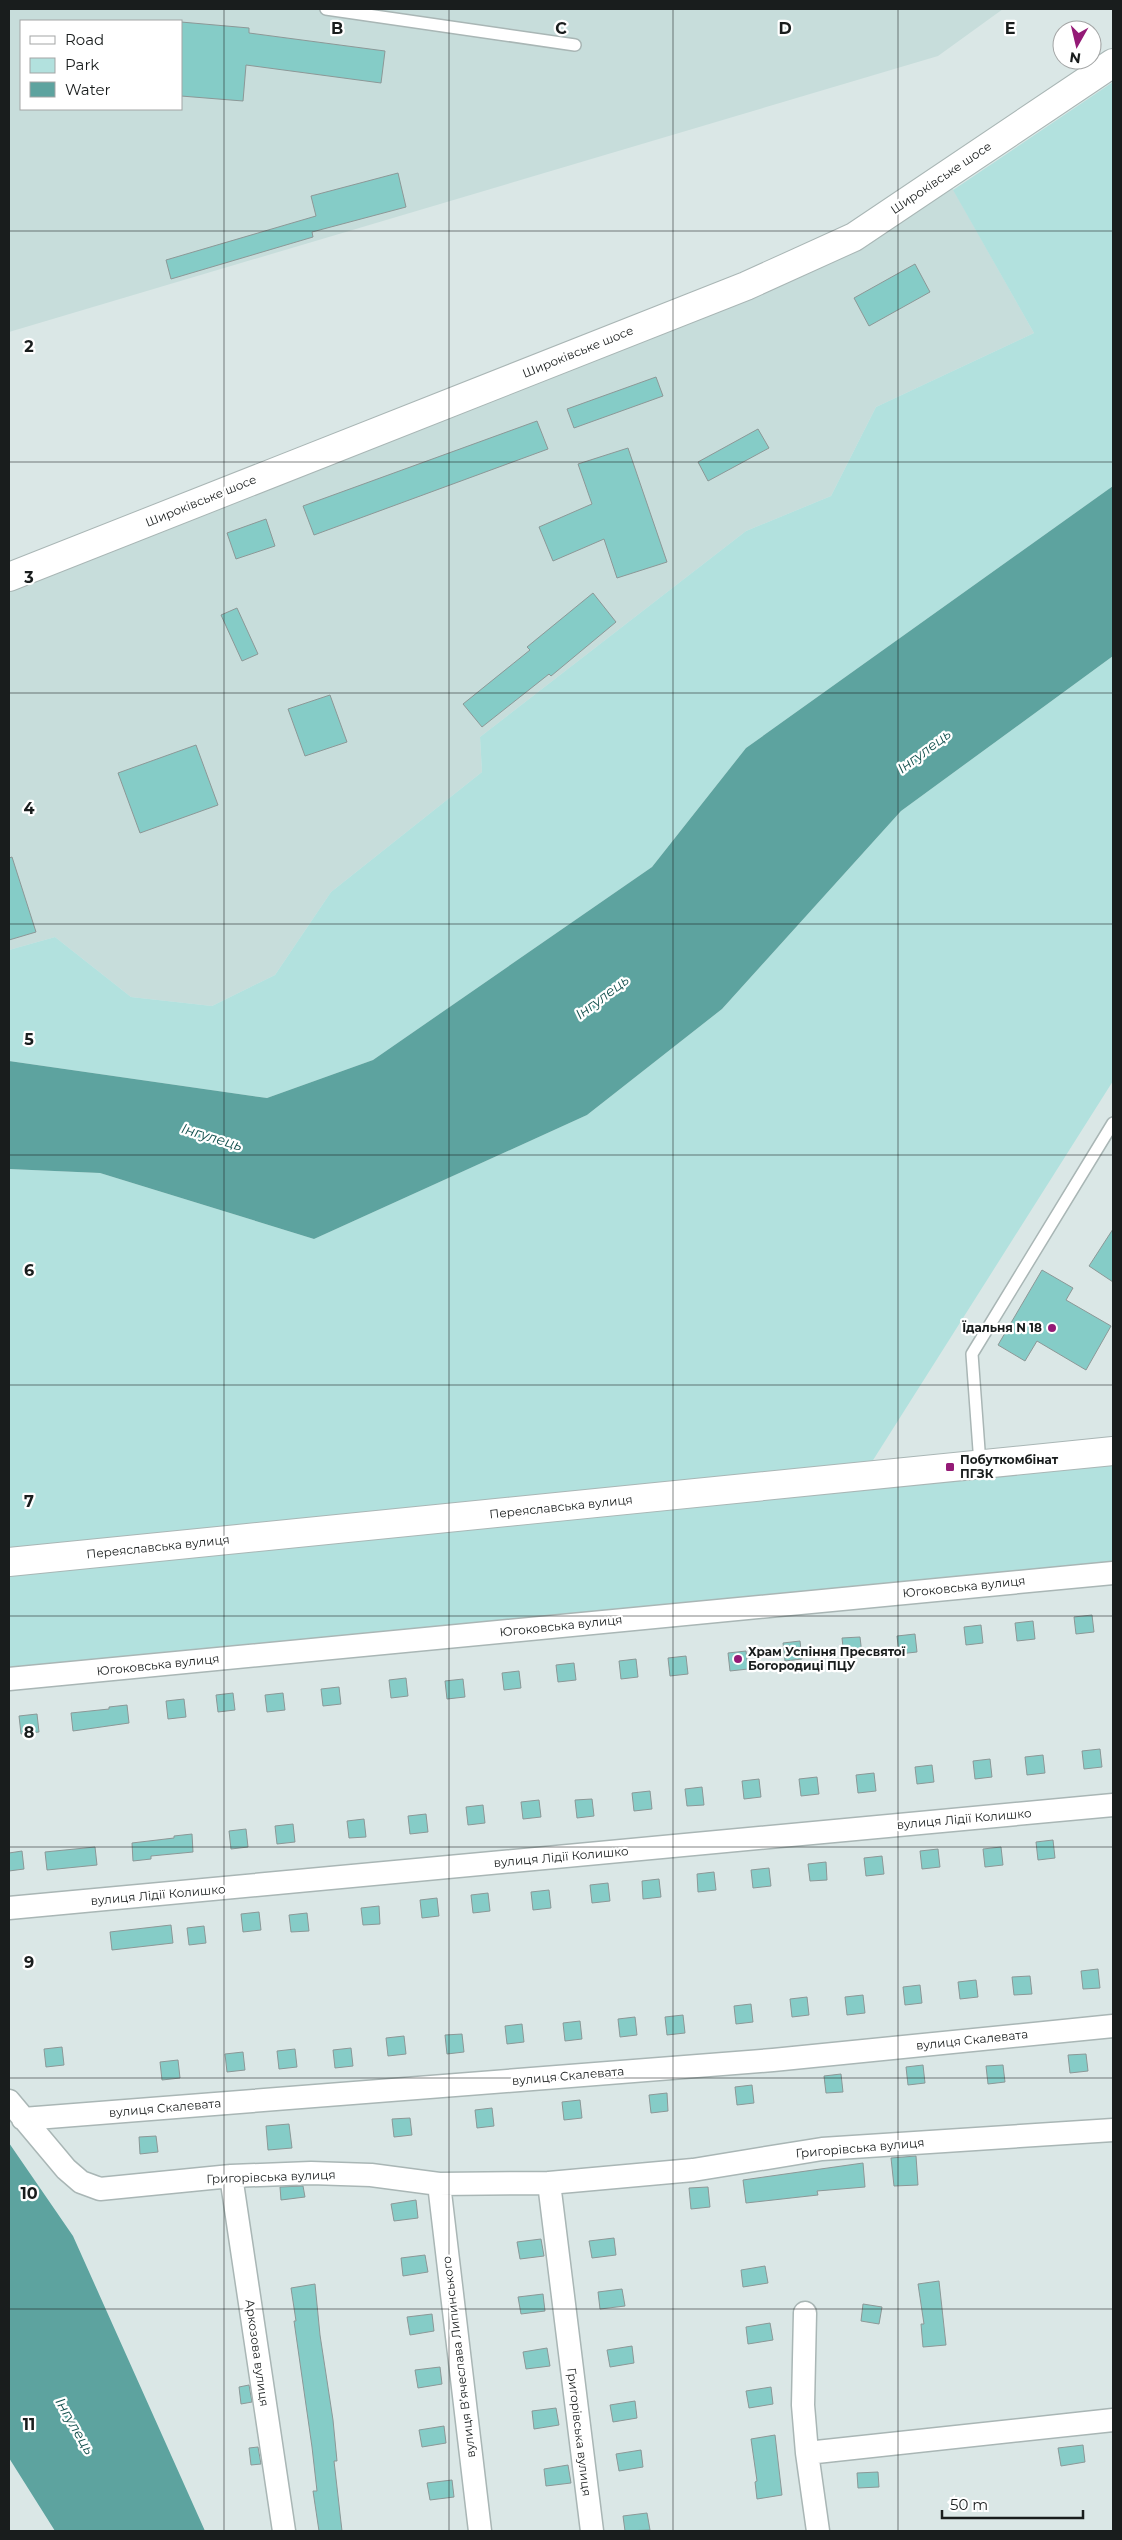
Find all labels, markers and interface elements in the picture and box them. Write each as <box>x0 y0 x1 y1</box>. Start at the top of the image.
text: B <box>331 19 343 38</box>
text: C <box>555 19 567 38</box>
text: D <box>778 19 792 38</box>
text: E <box>1005 19 1015 38</box>
legend <box>20 20 182 110</box>
north arrow <box>1052 20 1102 70</box>
text: Road <box>65 30 104 49</box>
text: N <box>1068 48 1082 68</box>
text: Park <box>65 55 99 74</box>
text: Water <box>65 80 111 99</box>
street label: Широківське шосе <box>887 138 994 217</box>
street label: Широківське шосе <box>520 322 636 381</box>
text: 2 <box>24 337 34 356</box>
street label: Широківське шосе <box>143 471 259 530</box>
text: 3 <box>23 568 34 587</box>
water label: Інгулець <box>894 725 955 777</box>
text: 4 <box>23 799 35 818</box>
water label: Інгулець <box>572 971 633 1023</box>
text: 5 <box>24 1030 34 1049</box>
water label: Інгулець <box>179 1119 245 1155</box>
text: 6 <box>24 1261 34 1280</box>
place label: Їдальня N 18 <box>961 1320 1042 1335</box>
marker: Їдальня N 18 <box>1046 1322 1058 1334</box>
place label: Побуткомбінат ПГЗК <box>960 1452 1059 1481</box>
marker: Побуткомбінат ПГЗК <box>944 1461 956 1473</box>
text: 7 <box>24 1492 34 1511</box>
street label: Переяславська вулиця <box>489 1492 633 1521</box>
street label: Переяславська вулиця <box>86 1532 230 1561</box>
street label: Югоковська вулиця <box>902 1573 1026 1600</box>
street label: Югоковська вулиця <box>499 1612 623 1639</box>
place label: Храм Успіння Пресвятої Богородиці ПЦУ <box>748 1644 906 1673</box>
street label: Югоковська вулиця <box>96 1651 220 1678</box>
marker: Храм Успіння Пресвятої Богородиці ПЦУ <box>732 1653 744 1665</box>
text: 8 <box>24 1723 34 1742</box>
street label: вулиця Лідії Колишко <box>896 1805 1032 1832</box>
street label: вулиця Лідії Колишко <box>493 1843 629 1870</box>
street label: вулиця Лідії Колишко <box>90 1881 226 1908</box>
text: 9 <box>24 1953 34 1972</box>
street label: вулиця Скалевата <box>915 2026 1029 2053</box>
street label: вулиця Скалевата <box>511 2063 625 2088</box>
street label: вулиця Скалевата <box>108 2095 222 2120</box>
street label: Григорівська вулиця <box>795 2134 925 2161</box>
street label: Григорівська вулиця <box>206 2167 336 2186</box>
text: 10 <box>20 2184 38 2203</box>
street label: вулиця В’ячеслава Липинського <box>439 2255 478 2459</box>
street label: Аркозова вулиця <box>243 2298 272 2407</box>
street label: Григорівська вулиця <box>564 2367 595 2497</box>
water label: Інгулець <box>52 2394 99 2458</box>
text: 11 <box>23 2415 35 2434</box>
scale bar <box>942 2488 1083 2520</box>
text: 50 m <box>950 2495 988 2514</box>

